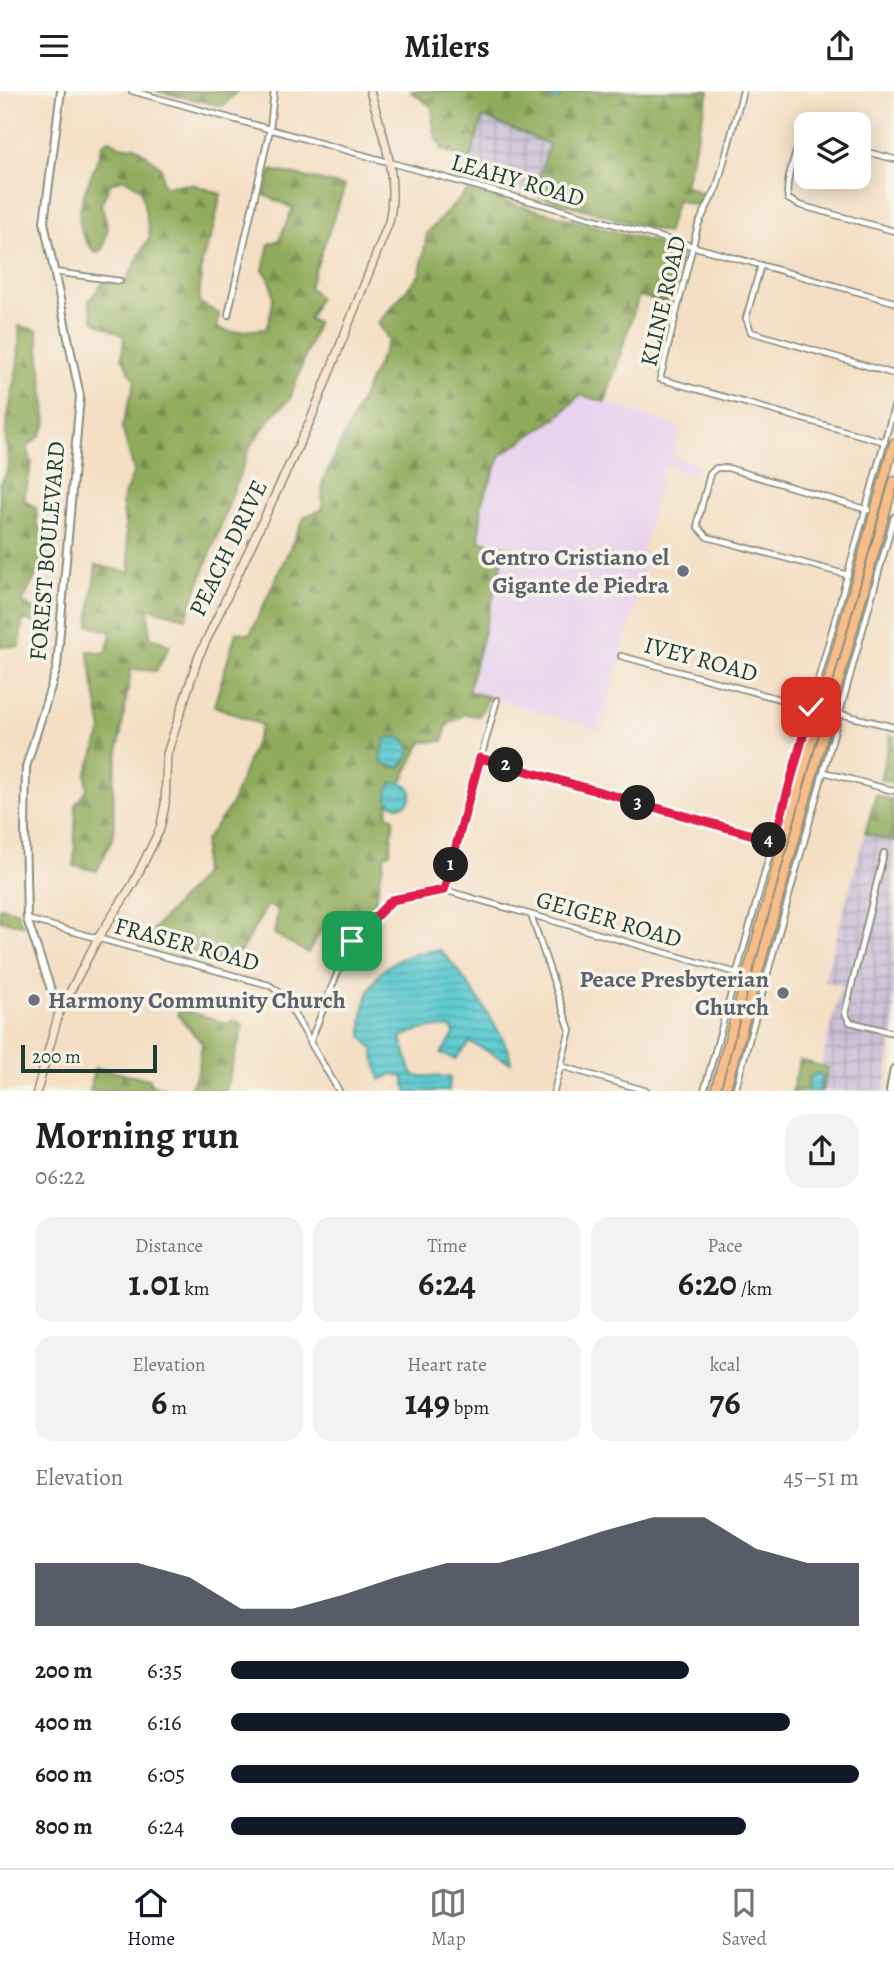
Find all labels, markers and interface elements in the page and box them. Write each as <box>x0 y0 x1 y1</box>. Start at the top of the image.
text: Milers <box>404 24 490 68</box>
icon: menu <box>35 27 73 65</box>
icon: share <box>821 27 859 65</box>
map controls <box>794 112 871 189</box>
button: layers <box>794 112 871 189</box>
street label: LEAHY ROAD <box>448 146 588 214</box>
street label: KLINE ROAD <box>632 232 694 370</box>
street label: FOREST BOULEVARD <box>21 440 73 662</box>
street label: PEACH DRIVE <box>181 474 275 622</box>
place label: Centro Cristiano el Gigante de Piedra <box>481 541 670 601</box>
marker: Centro Cristiano el Gigante de Piedra <box>675 563 691 579</box>
street label: IVEY ROAD <box>641 629 761 689</box>
pin <box>781 677 841 737</box>
icon: check <box>792 688 830 726</box>
pin: 2 <box>489 747 524 783</box>
text: 2 <box>501 751 510 777</box>
pin: 3 <box>620 785 656 821</box>
text: 3 <box>633 789 642 815</box>
pin: 4 <box>752 823 786 857</box>
text: 4 <box>764 826 773 852</box>
pin: 1 <box>434 847 468 883</box>
text: 1 <box>447 851 454 877</box>
street label: GEIGER ROAD <box>532 883 686 955</box>
street label: FRASER ROAD <box>111 909 263 979</box>
pin <box>322 911 382 971</box>
icon: arrive <box>333 922 371 960</box>
place label: Peace Presbyterian Church <box>580 963 770 1023</box>
place label: Harmony Community Church <box>48 984 346 1016</box>
marker: Peace Presbyterian Church <box>775 985 791 1001</box>
marker: Harmony Community Church <box>26 992 42 1008</box>
scale bar <box>21 1042 158 1074</box>
text: 200 m <box>32 1044 81 1070</box>
text: Morning run <box>35 1109 239 1161</box>
button: share <box>785 1114 859 1188</box>
text: 06:22 <box>35 1161 85 1192</box>
text: Distance <box>135 1233 203 1259</box>
text: Time <box>427 1233 467 1259</box>
text: Pace <box>707 1233 743 1259</box>
text: 1.01 <box>128 1259 181 1307</box>
text: 6:24 <box>418 1259 476 1307</box>
text: 6:20 <box>678 1259 737 1307</box>
text: km <box>181 1276 210 1302</box>
text: /km <box>737 1276 772 1302</box>
text: Elevation <box>133 1352 205 1378</box>
text: Heart rate <box>407 1352 487 1378</box>
text: kcal <box>710 1352 740 1378</box>
text: 6 <box>151 1378 167 1426</box>
text: 149 <box>405 1378 450 1426</box>
text: 76 <box>709 1378 741 1426</box>
text: m <box>167 1395 187 1421</box>
text: bpm <box>450 1395 489 1421</box>
text: Elevation <box>35 1462 123 1493</box>
text: 45–51 m <box>783 1462 859 1493</box>
text: 200 m <box>35 1655 93 1686</box>
text: 6:35 <box>147 1655 183 1686</box>
text: 400 m <box>35 1707 92 1738</box>
text: 6:16 <box>147 1707 182 1738</box>
text: 600 m <box>35 1759 92 1790</box>
text: 6:05 <box>147 1759 185 1790</box>
text: 800 m <box>35 1811 92 1842</box>
text: 6:24 <box>147 1811 184 1842</box>
tab: Home <box>127 1884 175 1952</box>
tab: Map <box>429 1884 467 1952</box>
tab: Saved <box>722 1884 767 1952</box>

